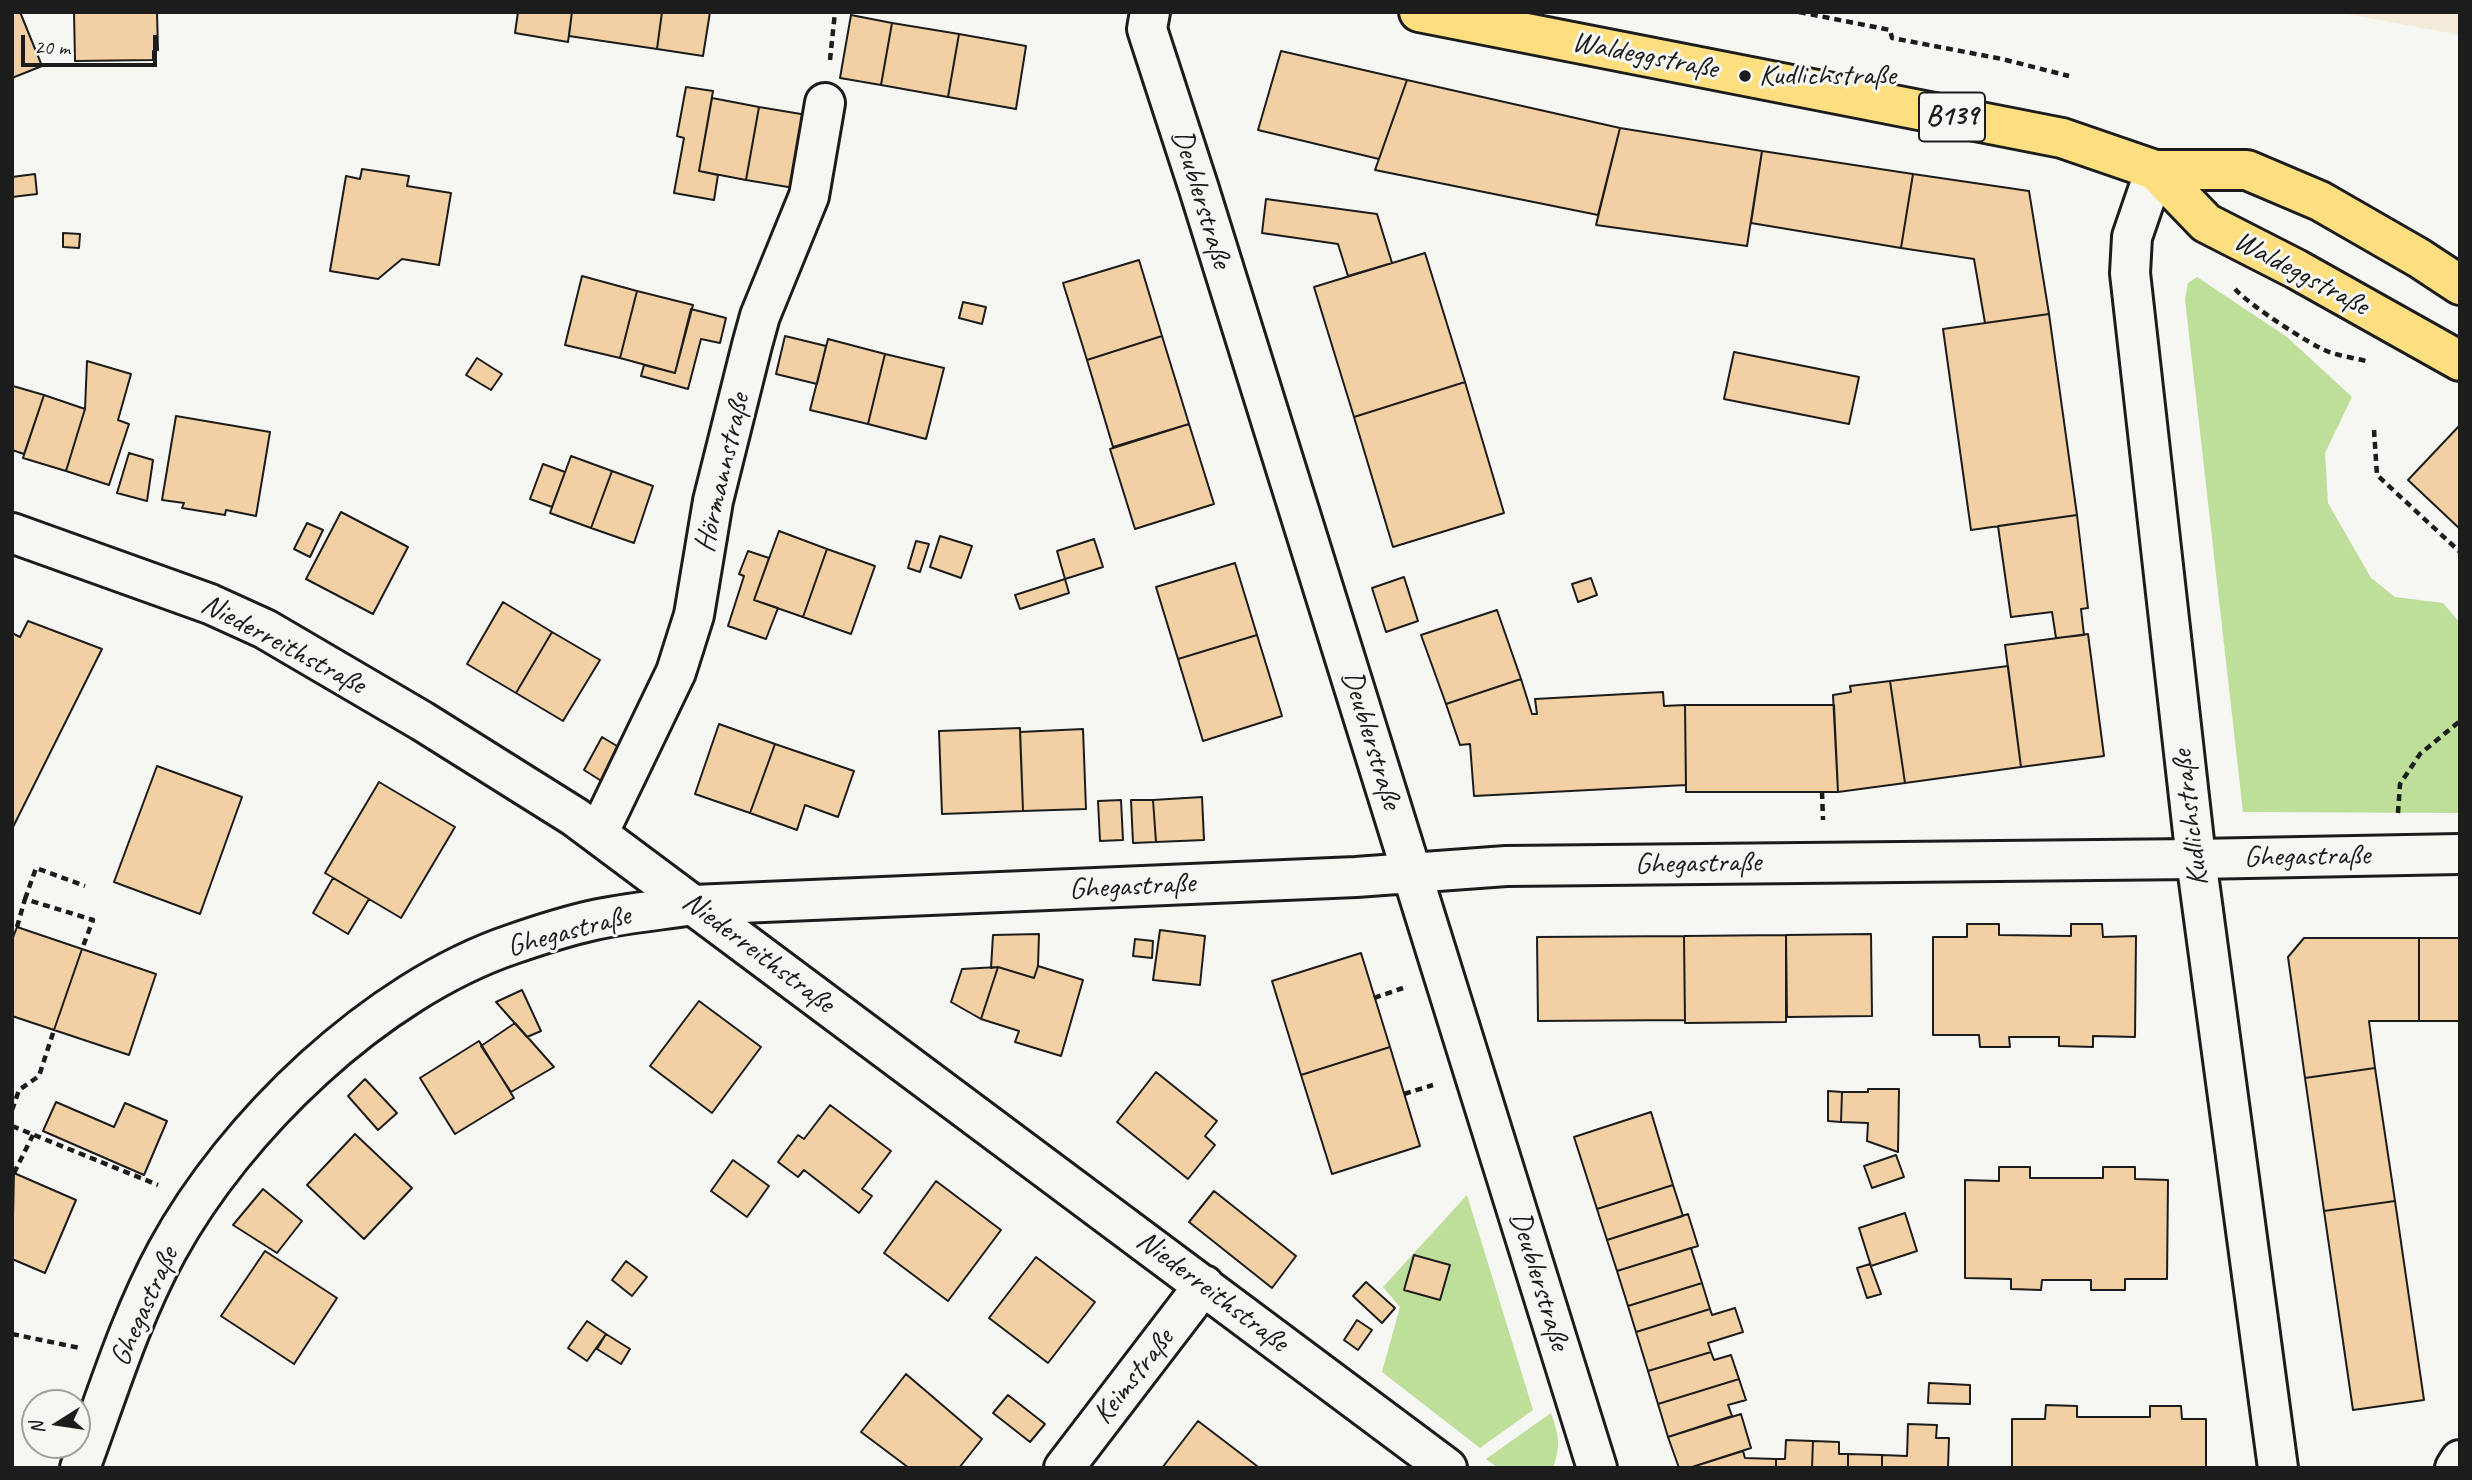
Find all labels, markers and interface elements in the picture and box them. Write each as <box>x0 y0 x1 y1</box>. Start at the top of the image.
scale bar <box>24 21 161 65</box>
street label: Waldeggstraße <box>1569 24 1721 88</box>
text: 20 m <box>34 34 70 60</box>
place label: Kudlichstraße <box>1759 58 1896 94</box>
marker: Kudlichstraße <box>1737 68 1753 84</box>
road number: B139 <box>1919 92 1985 142</box>
street label: Deublerstraße <box>1163 125 1239 273</box>
street label: Waldeggstraße <box>2227 223 2375 325</box>
street label: Hörmannstraße <box>687 390 759 556</box>
street label: Niederreithstraße <box>195 587 371 703</box>
street label: Deublerstraße <box>1333 666 1409 814</box>
street label: Kudlichstraße <box>2165 748 2217 888</box>
street label: Ghegastraße <box>2244 838 2370 876</box>
street label: Ghegastraße <box>1635 845 1761 883</box>
street label: Ghegastraße <box>1068 866 1196 908</box>
street label: Niederreithstraße <box>675 884 841 1022</box>
street label: Ghegastraße <box>503 898 635 966</box>
street label: Deublerstraße <box>1501 1207 1577 1355</box>
street label: Niederreithstraße <box>1129 1223 1295 1361</box>
street label: Ghegastraße <box>103 1242 187 1372</box>
street label: Keimstraße <box>1086 1322 1182 1432</box>
north arrow <box>21 1389 91 1459</box>
text: N <box>24 1420 50 1436</box>

